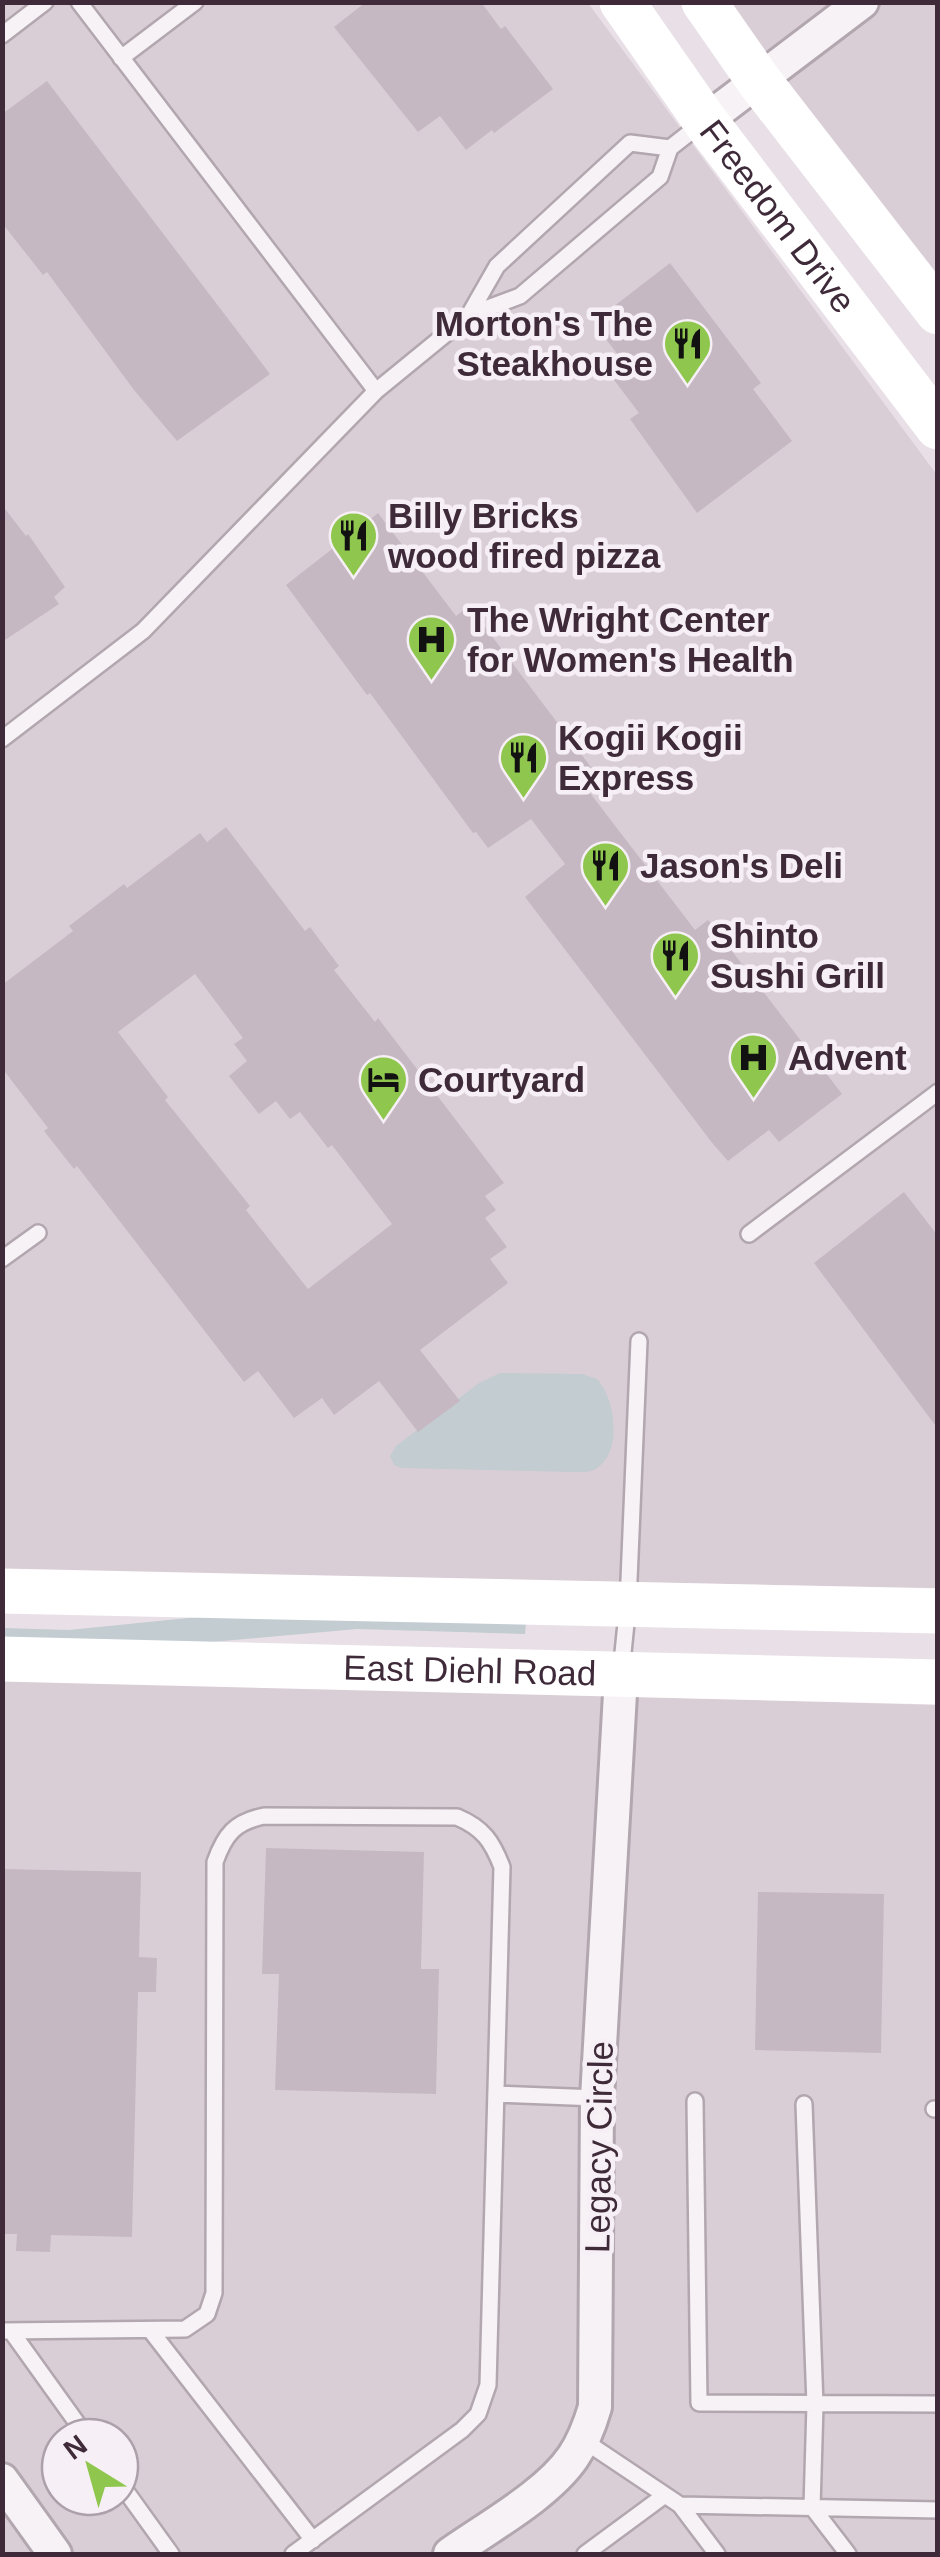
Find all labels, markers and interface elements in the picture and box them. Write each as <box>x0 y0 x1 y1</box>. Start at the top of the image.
street label: Freedom Drive <box>692 112 864 320</box>
place label: Morton's The Steakhouse <box>435 304 653 383</box>
restaurant icon: Morton's The Steakhouse <box>662 318 714 386</box>
place label: Billy Bricks wood fired pizza <box>387 496 661 575</box>
restaurant icon: Billy Bricks wood fired pizza <box>327 510 379 578</box>
place label: The Wright Center for Women's Health <box>467 600 794 679</box>
hospital icon: The Wright Center for Women's Health <box>406 614 458 682</box>
place label: Kogii Kogii Express <box>558 718 743 797</box>
restaurant icon: Kogii Kogii Express <box>497 732 549 800</box>
restaurant icon: Jason's Deli <box>579 840 631 908</box>
place label: Jason's Deli <box>640 846 843 885</box>
place label: Shinto Sushi Grill <box>710 916 885 995</box>
restaurant icon: Shinto Sushi Grill <box>649 930 701 998</box>
hospital icon: Advent <box>727 1032 779 1100</box>
place label: Advent <box>788 1038 907 1077</box>
hotel icon: Courtyard <box>357 1054 409 1122</box>
place label: Courtyard <box>418 1060 585 1099</box>
street label: East Diehl Road <box>343 1647 597 1693</box>
street label: Legacy Circle <box>577 2041 620 2253</box>
north arrow <box>40 2417 140 2517</box>
text: N <box>58 2429 93 2466</box>

